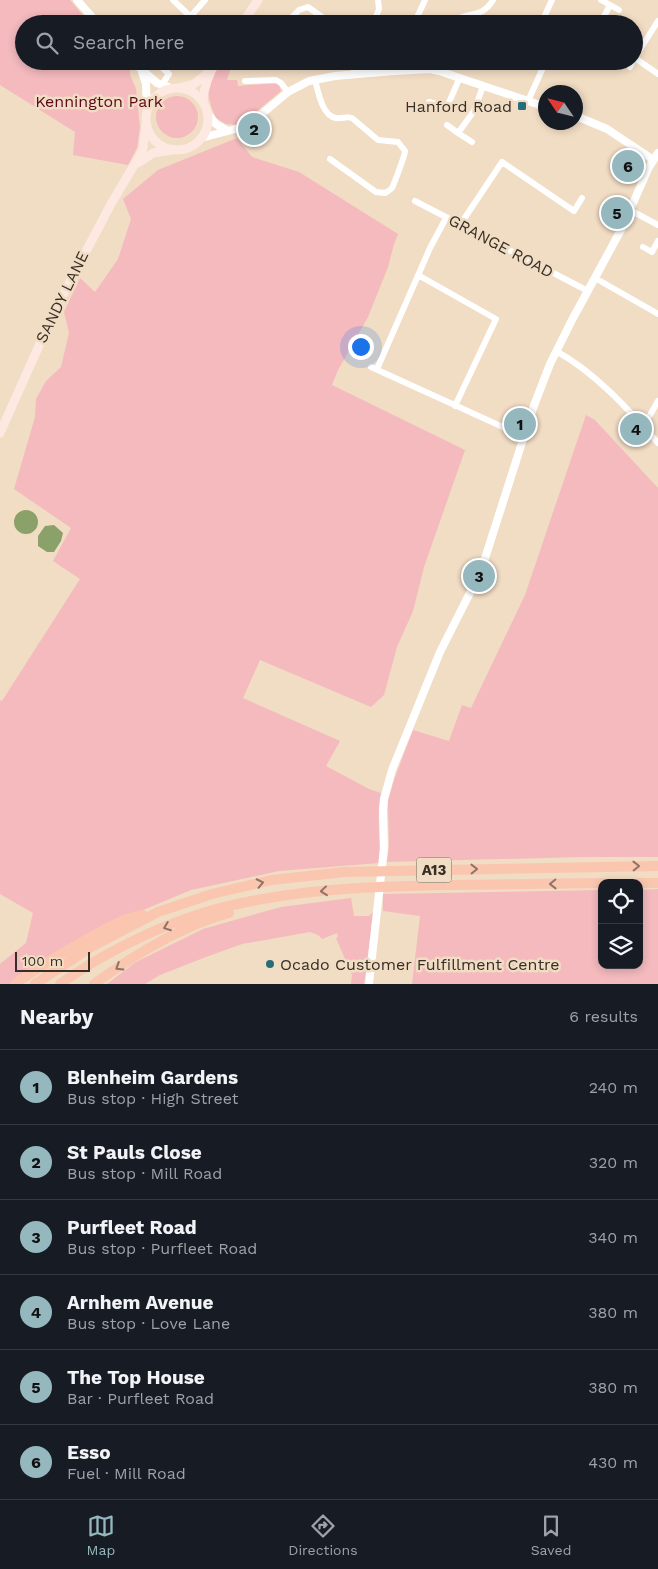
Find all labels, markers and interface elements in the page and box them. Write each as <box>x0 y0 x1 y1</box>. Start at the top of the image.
search box <box>15 15 643 70</box>
icon: search <box>33 29 61 57</box>
text: Search here <box>73 31 184 54</box>
north arrow <box>538 85 583 130</box>
park label: Kennington Park <box>35 92 163 111</box>
place label: Hanford Road <box>405 97 512 116</box>
marker: Hanford Road <box>516 100 528 112</box>
pin: 2 <box>238 110 270 148</box>
pin: 6 <box>612 147 644 185</box>
pin: 5 <box>601 194 633 232</box>
street label: GRANGE ROAD <box>445 210 557 282</box>
street label: SANDY LANE <box>32 248 92 346</box>
your location <box>348 334 374 360</box>
pin: 1 <box>504 405 536 443</box>
pin: 4 <box>620 410 652 448</box>
pin: 3 <box>463 557 495 595</box>
road number: A13 <box>416 858 452 882</box>
one-way arrow <box>633 861 641 872</box>
one-way arrow <box>470 864 478 874</box>
one-way arrow <box>255 878 264 889</box>
one-way arrow <box>549 879 556 889</box>
map controls <box>598 879 643 969</box>
button: locate <box>598 879 643 924</box>
one-way arrow <box>320 885 328 896</box>
one-way arrow <box>163 921 172 931</box>
button: layers <box>598 924 643 969</box>
scale bar <box>15 949 90 972</box>
text: 100 m <box>22 953 63 969</box>
place label: Ocado Customer Fulfillment Centre <box>280 955 560 974</box>
marker: Ocado Customer Fulfillment Centre <box>264 958 276 970</box>
one-way arrow <box>116 961 125 971</box>
text: Nearby <box>20 1004 93 1029</box>
text: 6 results <box>569 1007 638 1026</box>
text: Blenheim Gardens <box>67 1066 238 1089</box>
text: 1 <box>33 1078 39 1097</box>
text: 240 m <box>589 1078 638 1097</box>
text: Bus stop · High Street <box>67 1089 239 1108</box>
text: St Pauls Close <box>67 1141 202 1164</box>
text: 2 <box>31 1153 41 1172</box>
text: 320 m <box>589 1153 638 1172</box>
text: Bus stop · Mill Road <box>67 1164 222 1183</box>
text: Purfleet Road <box>67 1216 197 1239</box>
text: 3 <box>31 1228 41 1247</box>
text: 340 m <box>588 1228 638 1247</box>
text: Bus stop · Purfleet Road <box>67 1239 257 1258</box>
text: Arnhem Avenue <box>67 1291 213 1314</box>
text: 4 <box>31 1303 41 1322</box>
text: 380 m <box>588 1303 638 1322</box>
text: Bus stop · Love Lane <box>67 1314 230 1333</box>
text: The Top House <box>67 1366 205 1389</box>
text: 5 <box>31 1378 41 1397</box>
text: 380 m <box>588 1378 638 1397</box>
text: Bar · Purfleet Road <box>67 1389 214 1408</box>
text: Esso <box>67 1441 111 1464</box>
text: 6 <box>31 1453 41 1472</box>
text: 430 m <box>588 1453 638 1472</box>
text: Fuel · Mill Road <box>67 1464 186 1483</box>
tab: Map <box>87 1512 115 1558</box>
tab: Directions <box>288 1512 358 1558</box>
tab: Saved <box>531 1512 571 1558</box>

